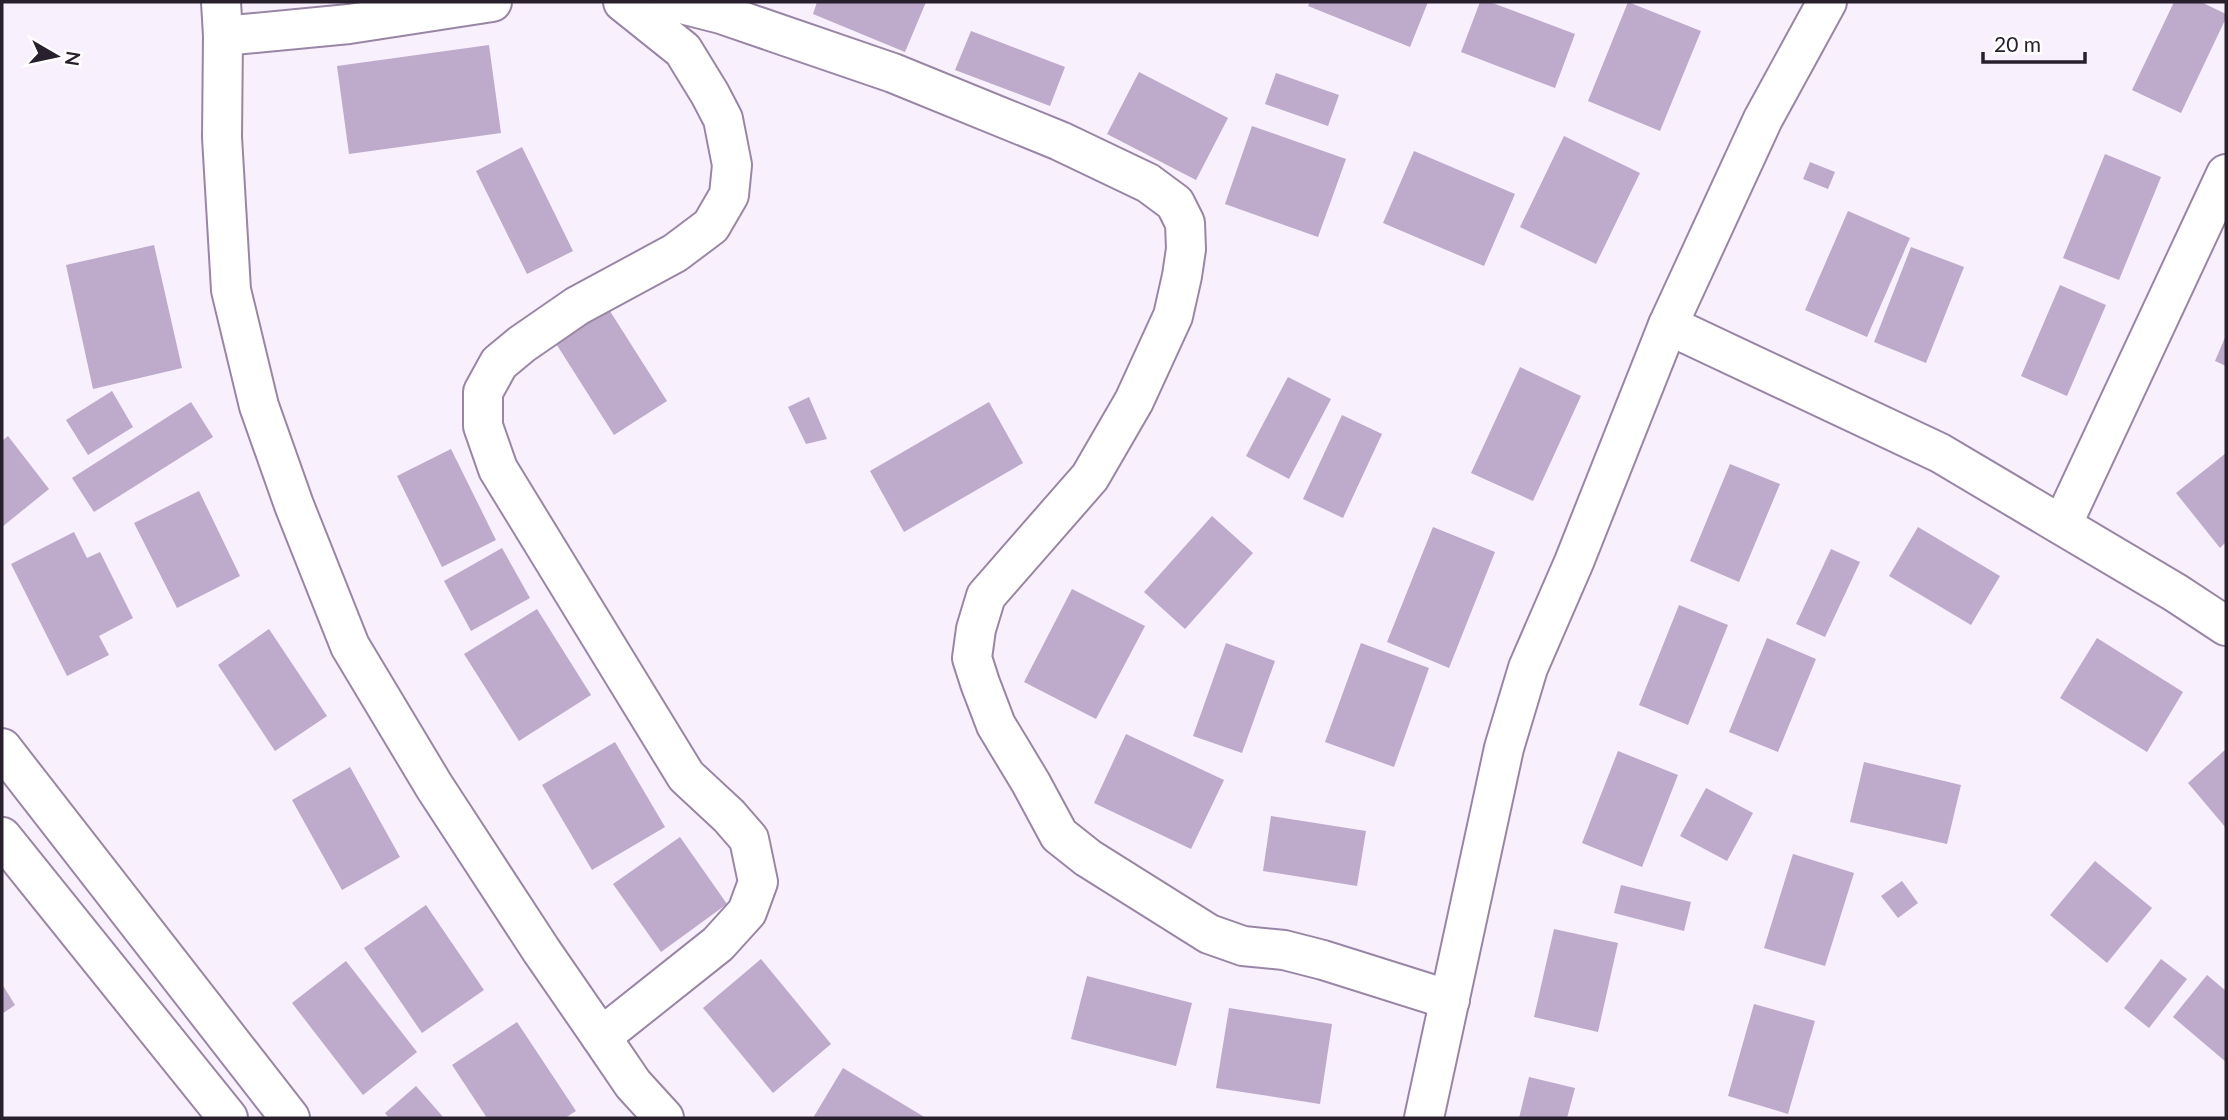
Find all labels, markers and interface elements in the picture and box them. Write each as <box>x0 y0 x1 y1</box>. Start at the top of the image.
north arrow <box>21 21 91 91</box>
scale bar <box>1983 21 2084 65</box>
text: 20 m <box>1994 31 2041 56</box>
text: N <box>61 50 86 68</box>

